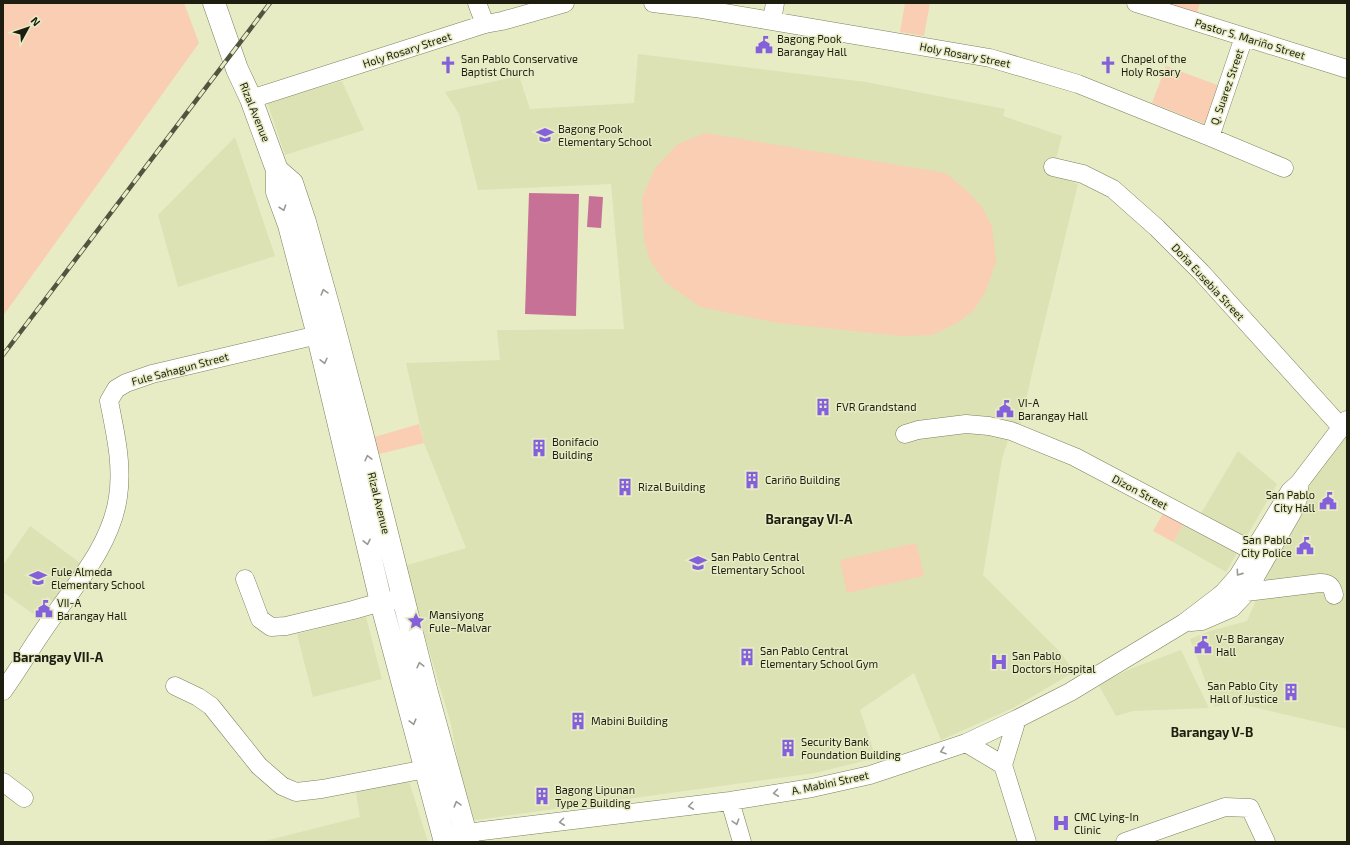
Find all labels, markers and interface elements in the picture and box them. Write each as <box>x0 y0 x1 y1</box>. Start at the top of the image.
north arrow <box>8 8 48 48</box>
text: N <box>29 14 44 29</box>
street label: Pastor S. Mariño Street <box>1193 16 1307 62</box>
street label: Holy Rosary Street <box>361 29 453 70</box>
place label: Bagong Pook Barangay Hall <box>777 32 848 58</box>
public building icon: Bagong Pook Barangay Hall <box>754 35 774 55</box>
street label: Holy Rosary Street <box>919 39 1012 70</box>
street label: Q. Suarez Street <box>1207 47 1247 127</box>
place label: San Pablo Conservative Baptist Church <box>461 52 578 78</box>
place label: Chapel of the Holy Rosary <box>1121 52 1186 78</box>
church icon: San Pablo Conservative Baptist Church <box>438 55 458 75</box>
church icon: Chapel of the Holy Rosary <box>1098 55 1118 75</box>
street label: Rizal Avenue <box>238 80 273 144</box>
place label: Bagong Pook Elementary School <box>558 122 652 148</box>
school or university icon: Bagong Pook Elementary School <box>535 125 555 145</box>
one-way arrow <box>278 205 287 212</box>
street label: Doña Eusebia Street <box>1169 241 1247 323</box>
one-way arrow <box>320 288 329 295</box>
street label: Fule Sahagun Street <box>130 349 230 388</box>
one-way arrow <box>319 358 327 364</box>
place label: VI-A Barangay Hall <box>1018 396 1089 422</box>
building icon: FVR Grandstand <box>813 397 833 417</box>
public building icon: VI-A Barangay Hall <box>995 399 1015 419</box>
place label: FVR Grandstand <box>836 400 916 413</box>
place label: Bonifacio Building <box>552 435 599 461</box>
building icon: Bonifacio Building <box>529 438 549 458</box>
one-way arrow <box>364 455 373 462</box>
building icon: Cariño Building <box>742 470 762 490</box>
street label: Rizal Avenue <box>366 471 393 535</box>
street label: Dizon Street <box>1110 471 1170 512</box>
place label: Cariño Building <box>765 473 840 486</box>
building icon: Rizal Building <box>615 477 635 497</box>
place label: Rizal Building <box>638 480 705 493</box>
place label: San Pablo City Hall <box>1266 488 1316 514</box>
public building icon: San Pablo City Hall <box>1318 491 1338 511</box>
district label: Barangay VI-A <box>766 511 853 527</box>
place label: San Pablo City Police <box>1241 533 1292 559</box>
public building icon: San Pablo City Police <box>1295 536 1315 556</box>
one-way arrow <box>363 538 371 545</box>
place label: San Pablo Central Elementary School <box>711 550 805 576</box>
school or university icon: San Pablo Central Elementary School <box>688 553 708 573</box>
place label: Fule Almeda Elementary School <box>51 565 145 591</box>
school or university icon: Fule Almeda Elementary School <box>28 568 48 588</box>
one-way arrow <box>1236 569 1244 576</box>
place label: VII-A Barangay Hall <box>57 596 128 622</box>
public building icon: VII-A Barangay Hall <box>34 599 54 619</box>
place label: Mansiyong Fule–Malvar <box>429 608 492 634</box>
place icon: Mansiyong Fule–Malvar <box>406 611 426 631</box>
place label: V-B Barangay Hall <box>1216 632 1284 658</box>
public building icon: V-B Barangay Hall <box>1193 635 1213 655</box>
place label: San Pablo Central Elementary School Gym <box>760 644 878 670</box>
building icon: San Pablo Central Elementary School Gym <box>737 647 757 667</box>
district label: Barangay VII-A <box>13 649 104 665</box>
place label: San Pablo Doctors Hospital <box>1012 649 1096 675</box>
hospital icon: San Pablo Doctors Hospital <box>989 652 1009 672</box>
one-way arrow <box>416 662 425 669</box>
place label: San Pablo City Hall of Justice <box>1207 679 1278 705</box>
building icon: San Pablo City Hall of Justice <box>1281 682 1301 702</box>
building icon: Mabini Building <box>568 711 588 731</box>
place label: Mabini Building <box>591 714 668 727</box>
one-way arrow <box>408 719 416 725</box>
district label: Barangay V-B <box>1171 724 1253 740</box>
place label: Security Bank Foundation Building <box>801 735 901 761</box>
building icon: Security Bank Foundation Building <box>778 738 798 758</box>
one-way arrow <box>939 746 946 755</box>
street label: A. Mabini Street <box>790 768 870 797</box>
place label: Bagong Lipunan Type 2 Building <box>555 783 635 809</box>
building icon: Bagong Lipunan Type 2 Building <box>532 786 552 806</box>
one-way arrow <box>773 788 779 797</box>
one-way arrow <box>454 801 462 808</box>
one-way arrow <box>688 801 694 810</box>
place label: CMC Lying-In Clinic <box>1074 810 1139 836</box>
hospital icon: CMC Lying-In Clinic <box>1051 813 1071 833</box>
one-way arrow <box>559 817 565 826</box>
one-way arrow <box>731 818 740 825</box>

